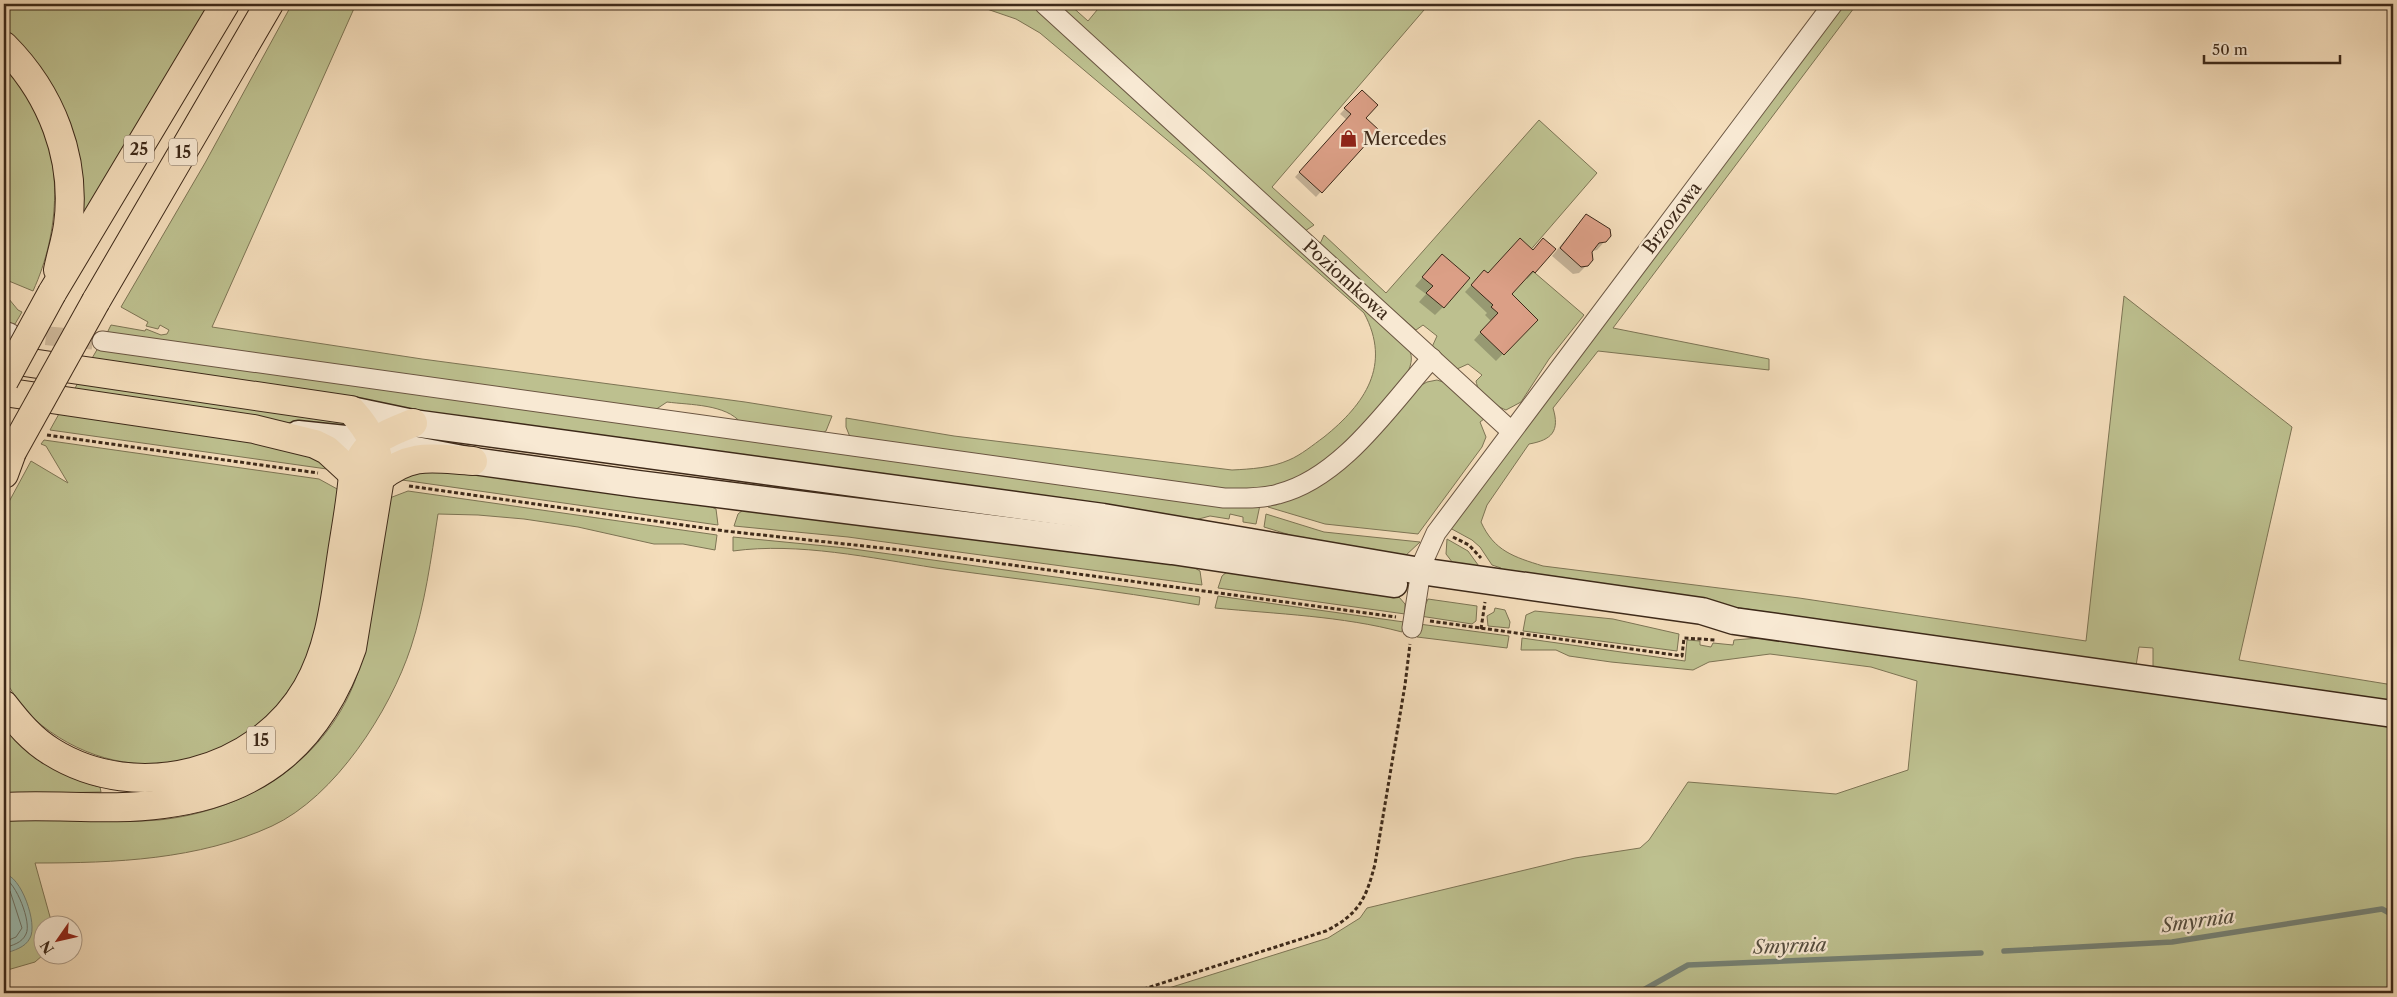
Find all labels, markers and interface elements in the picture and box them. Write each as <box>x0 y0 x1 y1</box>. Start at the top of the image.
scale bar <box>2204 32 2341 64</box>
text: 50 m <box>2212 40 2248 59</box>
place label: Mercedes <box>1363 128 1447 150</box>
shop icon: Mercedes <box>1339 129 1359 149</box>
road number: 25 <box>124 136 154 162</box>
road number: 15 <box>169 138 197 166</box>
street label: Brzozowa <box>1638 177 1706 258</box>
street label: Poziomkowa <box>1298 235 1394 325</box>
road number: 15 <box>247 726 275 754</box>
water label: Smyrnia <box>2159 904 2237 938</box>
north arrow <box>32 914 82 964</box>
water label: Smyrnia <box>1752 933 1828 959</box>
text: N <box>36 937 58 957</box>

